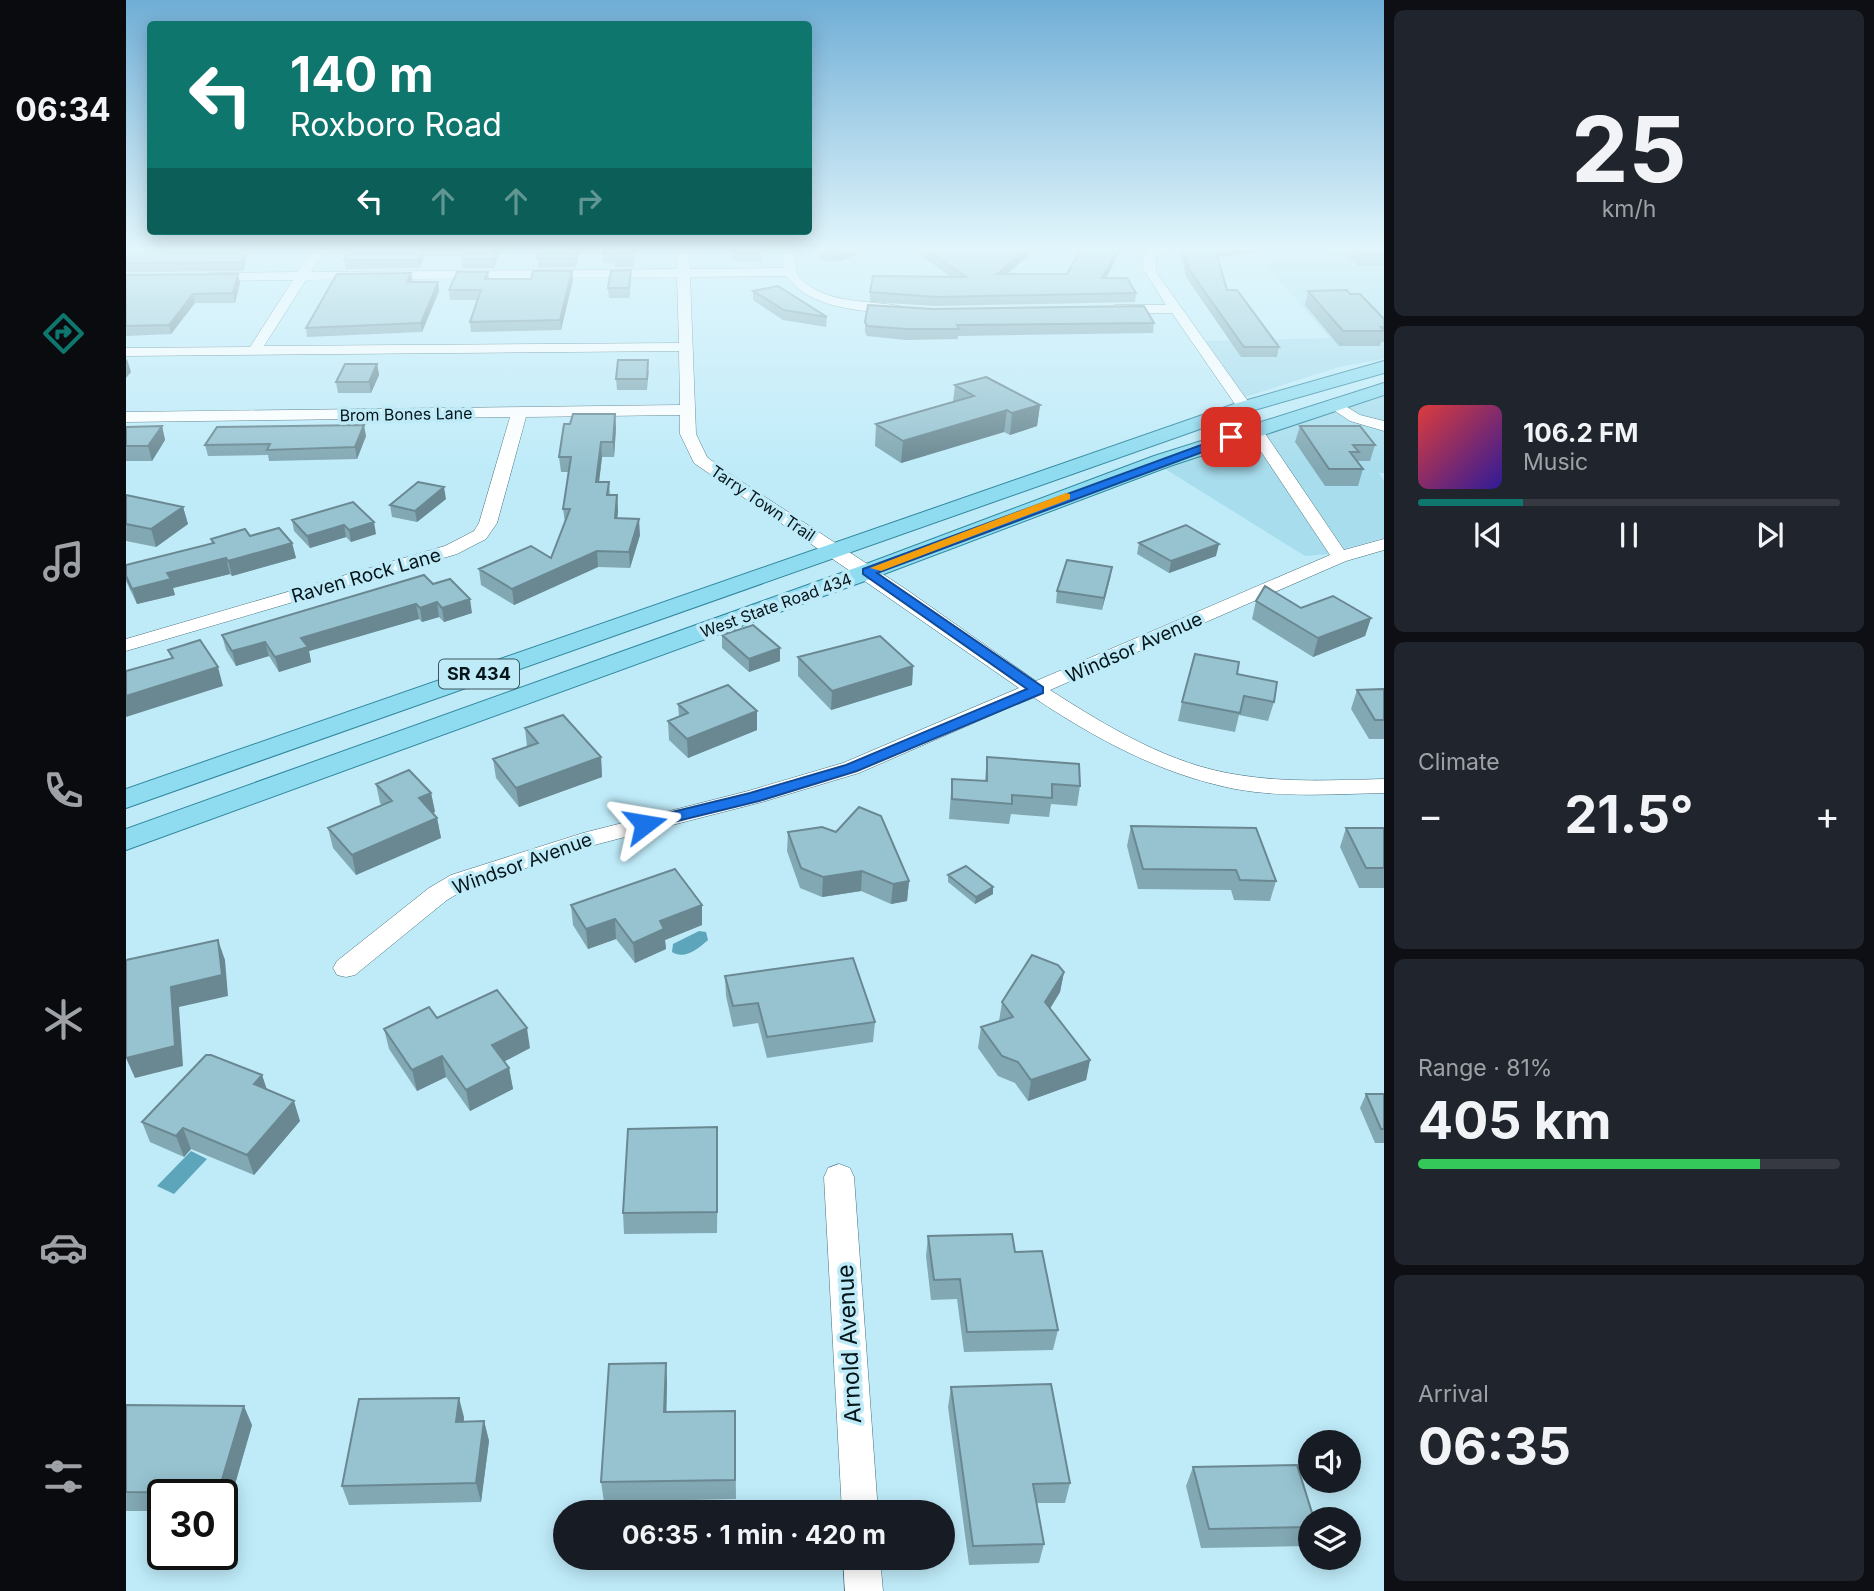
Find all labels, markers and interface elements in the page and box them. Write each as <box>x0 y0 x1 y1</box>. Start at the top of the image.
text: 140 m <box>290 45 434 104</box>
icon: left <box>175 49 266 140</box>
text: 06:34 <box>15 90 111 129</box>
text: 25 <box>1571 94 1687 204</box>
text: Roxboro Road <box>290 105 502 144</box>
icon: left <box>351 182 389 220</box>
icon: ahead <box>424 182 462 220</box>
icon: ahead <box>497 182 535 220</box>
icon: right <box>570 182 608 220</box>
text: km/h <box>1602 195 1656 223</box>
icon: directions <box>39 309 88 358</box>
street label: Brom Bones Lane <box>339 403 473 425</box>
pin <box>1201 407 1261 467</box>
text: 106.2 FM <box>1523 417 1639 448</box>
icon: arrive <box>1212 418 1250 456</box>
text: Music <box>1523 448 1588 476</box>
street label: Tarry Town Trail <box>707 461 819 545</box>
icon: previous <box>1469 516 1507 554</box>
icon: pause <box>1610 516 1648 554</box>
icon: next <box>1751 516 1789 554</box>
icon: music <box>39 537 88 586</box>
street label: Raven Rock Lane <box>289 543 443 608</box>
street label: West State Road 434 <box>698 568 854 642</box>
street label: Windsor Avenue <box>1062 607 1206 688</box>
road number: SR 434 <box>439 660 519 688</box>
text: Climate <box>1418 748 1500 776</box>
icon: phone <box>39 766 88 815</box>
text: 21.5° <box>1564 783 1694 846</box>
position arrow <box>608 787 682 861</box>
text: − <box>1418 792 1443 838</box>
text: + <box>1815 792 1840 838</box>
street label: Windsor Avenue <box>449 828 595 899</box>
icon: climate <box>39 995 88 1044</box>
text: Range · 81% <box>1418 1054 1552 1082</box>
text: 405 km <box>1418 1089 1611 1152</box>
icon: car <box>39 1223 88 1272</box>
street label: Arnold Avenue <box>831 1264 867 1424</box>
text: Arrival <box>1418 1380 1489 1408</box>
text: 06:35 <box>1418 1415 1571 1478</box>
map controls <box>1298 1430 1361 1570</box>
button: sound <box>1298 1430 1361 1493</box>
icon: filters <box>39 1452 88 1501</box>
speed limit sign: 30 <box>147 1479 238 1570</box>
button: layers <box>1298 1507 1361 1570</box>
text: 06:35 · 1 min · 420 m <box>622 1519 886 1550</box>

